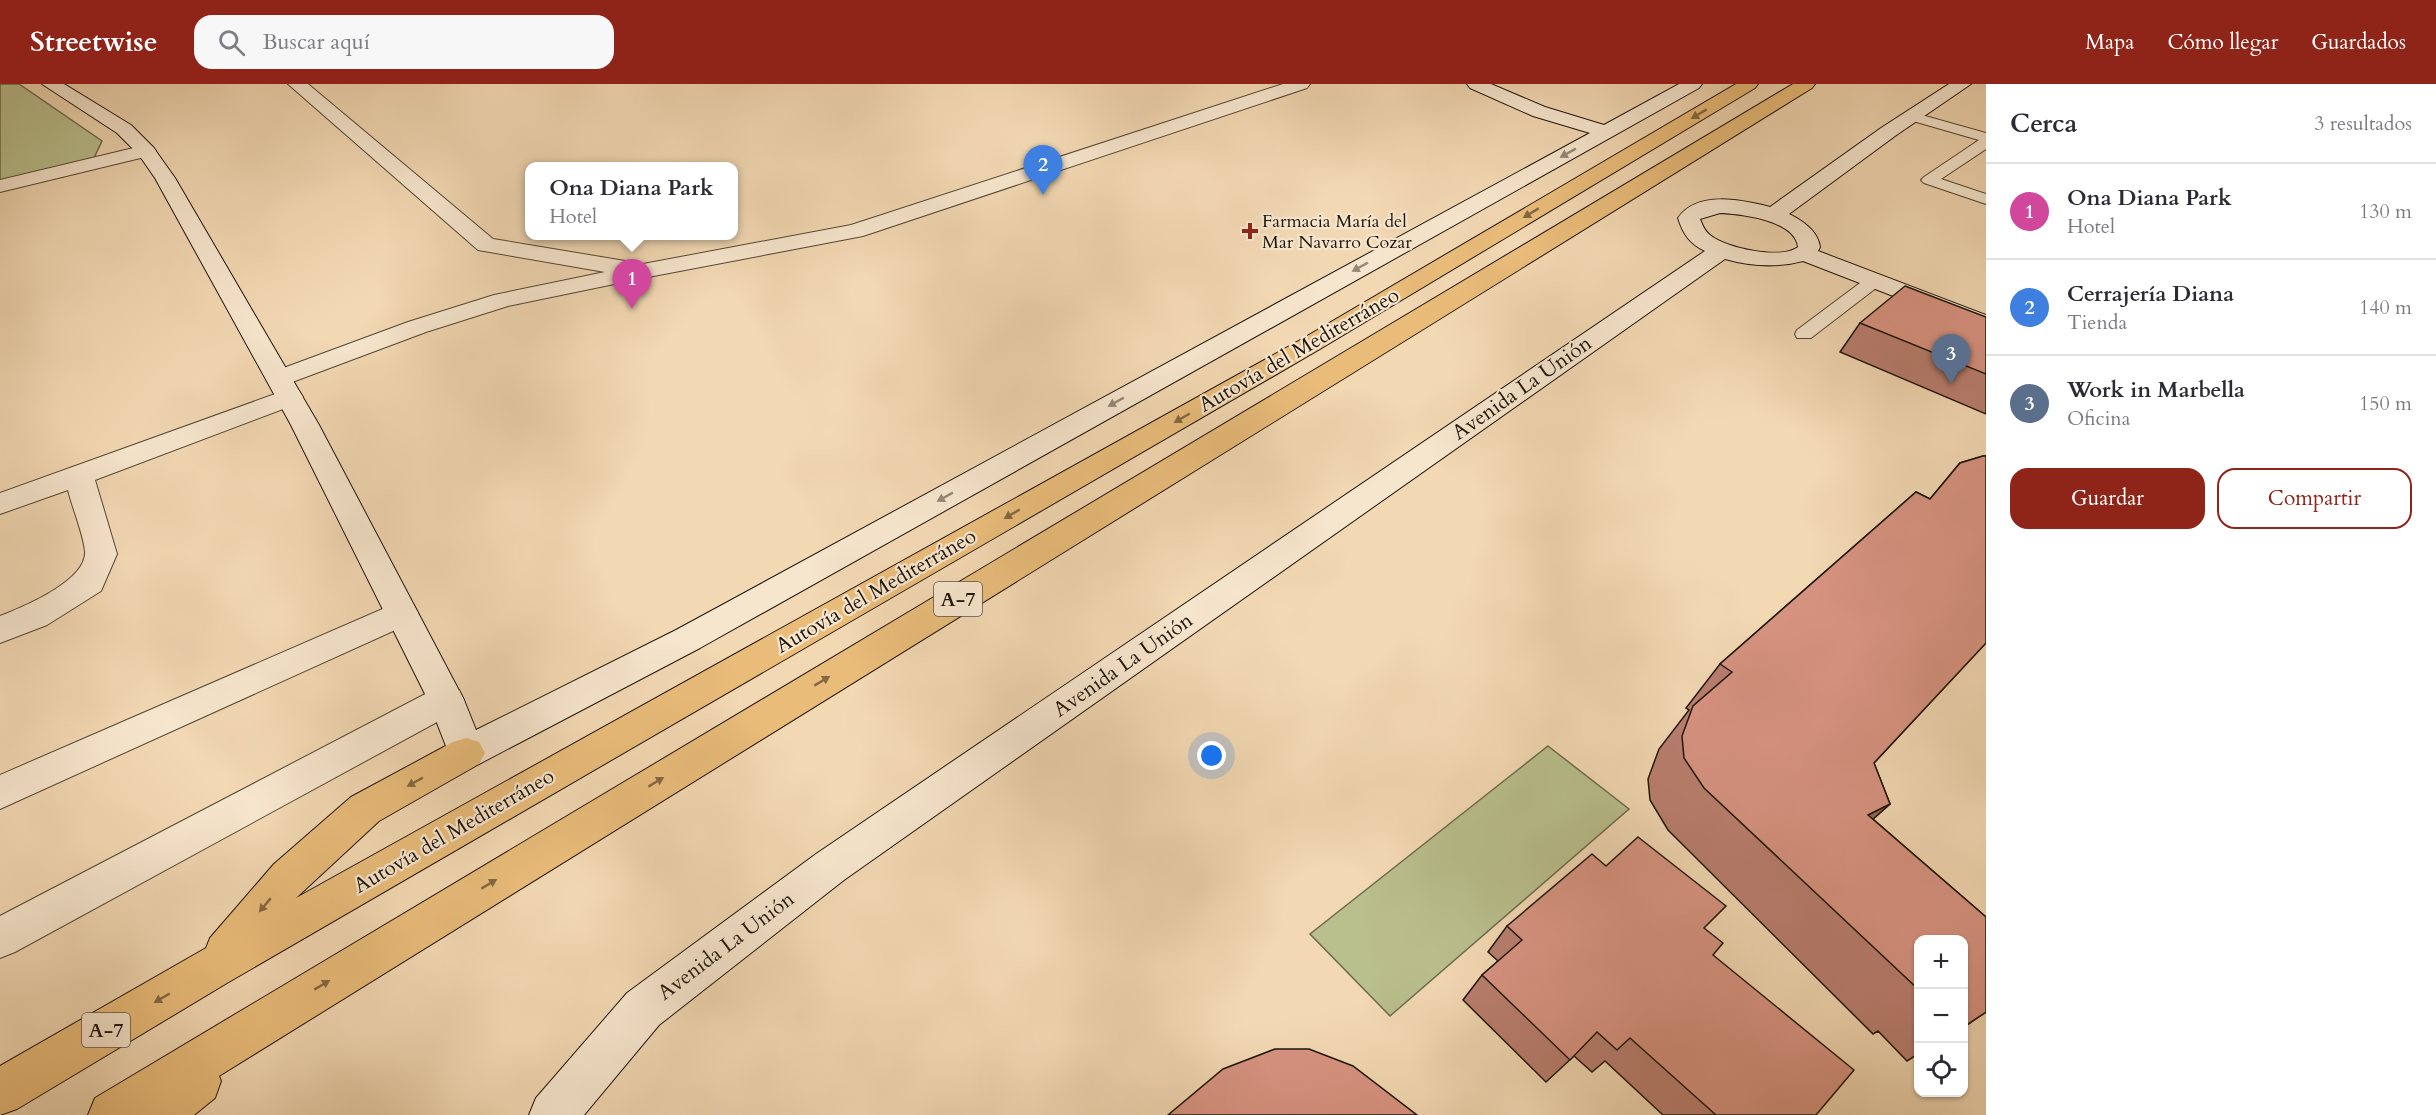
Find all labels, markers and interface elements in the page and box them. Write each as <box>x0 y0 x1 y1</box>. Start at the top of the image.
search box <box>194 15 614 69</box>
text: Streetwise <box>30 23 158 61</box>
icon: search <box>215 26 248 59</box>
text: Buscar aquí <box>263 27 370 57</box>
text: Mapa <box>2085 28 2134 57</box>
text: Cómo llegar <box>2167 28 2278 57</box>
text: Guardados <box>2311 28 2406 57</box>
text: Cerca <box>2010 106 2077 141</box>
one-way arrow <box>1690 109 1707 119</box>
text: 3 resultados <box>2314 110 2412 137</box>
pin: 2 <box>1024 146 1062 195</box>
one-way arrow <box>1559 147 1576 157</box>
popup <box>525 162 738 240</box>
text: Ona Diana Park <box>549 173 714 203</box>
text: Ona Diana Park <box>2067 183 2232 213</box>
text: 1 <box>2024 198 2035 225</box>
text: 130 m <box>2359 198 2412 225</box>
text: Hotel <box>549 203 597 230</box>
one-way arrow <box>1523 208 1539 219</box>
place label: Farmacia María del Mar Navarro Cozar <box>1262 209 1412 255</box>
text: Hotel <box>2067 213 2115 240</box>
marker: Farmacia María del Mar Navarro Cozar <box>1243 224 1257 238</box>
pin: 1 <box>612 260 652 309</box>
one-way arrow <box>1351 262 1368 272</box>
text: Cerrajería Diana <box>2067 279 2234 309</box>
street label: Autovía del Mediterráneo <box>1193 281 1405 419</box>
text: 2 <box>2024 294 2035 321</box>
text: 140 m <box>2359 294 2412 321</box>
text: Tienda <box>2067 309 2127 336</box>
street label: Avenida La Unión <box>1446 329 1598 447</box>
pin: 3 <box>1932 334 1970 384</box>
text: Work in Marbella <box>2067 375 2245 405</box>
text: 3 <box>2024 390 2035 417</box>
text: 150 m <box>2359 390 2412 417</box>
one-way arrow <box>1107 397 1124 407</box>
text: Oficina <box>2067 405 2130 432</box>
one-way arrow <box>1173 413 1190 423</box>
button: Guardar <box>2010 468 2205 529</box>
button: Compartir <box>2217 468 2412 529</box>
one-way arrow <box>937 491 954 501</box>
one-way arrow <box>1003 509 1020 519</box>
street label: Autovía del Mediterráneo <box>770 522 982 660</box>
road number: A-7 <box>934 582 982 616</box>
street label: Avenida La Unión <box>1047 606 1199 724</box>
one-way arrow <box>814 676 830 687</box>
your location <box>1197 741 1226 770</box>
street label: Autovía del Mediterráneo <box>348 762 560 900</box>
one-way arrow <box>406 777 423 787</box>
one-way arrow <box>648 777 664 788</box>
one-way arrow <box>481 878 497 889</box>
street label: Avenida La Unión <box>652 885 800 1007</box>
one-way arrow <box>259 897 272 913</box>
map controls <box>1914 935 1968 1097</box>
button: + <box>1914 935 1968 989</box>
one-way arrow <box>314 979 330 990</box>
button: − <box>1914 989 1968 1043</box>
one-way arrow <box>153 993 170 1003</box>
road number: A-7 <box>82 1013 130 1047</box>
button: locate <box>1914 1043 1968 1097</box>

